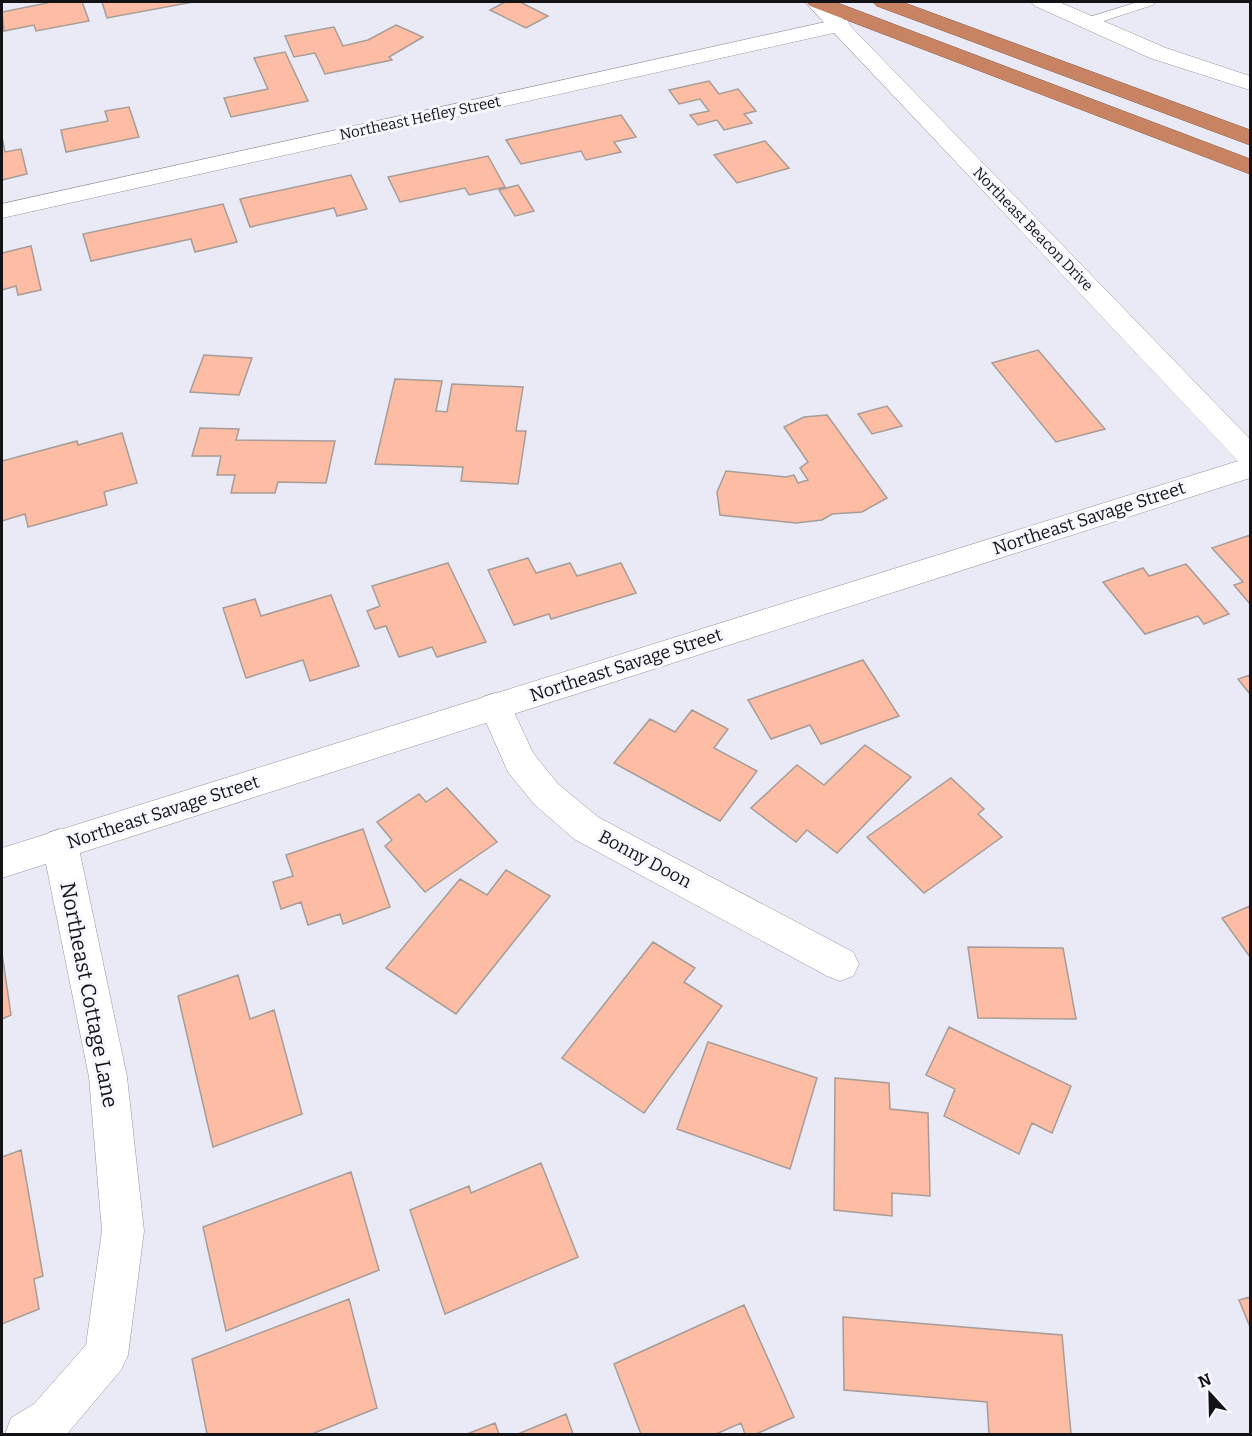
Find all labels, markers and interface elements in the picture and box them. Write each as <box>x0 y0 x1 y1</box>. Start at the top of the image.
street label: Northeast Hefley Street <box>338 92 503 144</box>
street label: Northeast Beacon Drive <box>969 163 1097 295</box>
street label: Northeast Savage Street <box>990 476 1188 560</box>
street label: Northeast Savage Street <box>527 623 725 707</box>
street label: Northeast Savage Street <box>64 770 262 854</box>
street label: Bonny Doon <box>595 825 696 893</box>
street label: Northeast Cottage Lane <box>54 880 124 1110</box>
north arrow <box>1180 1364 1240 1424</box>
text: N <box>1195 1369 1214 1392</box>

